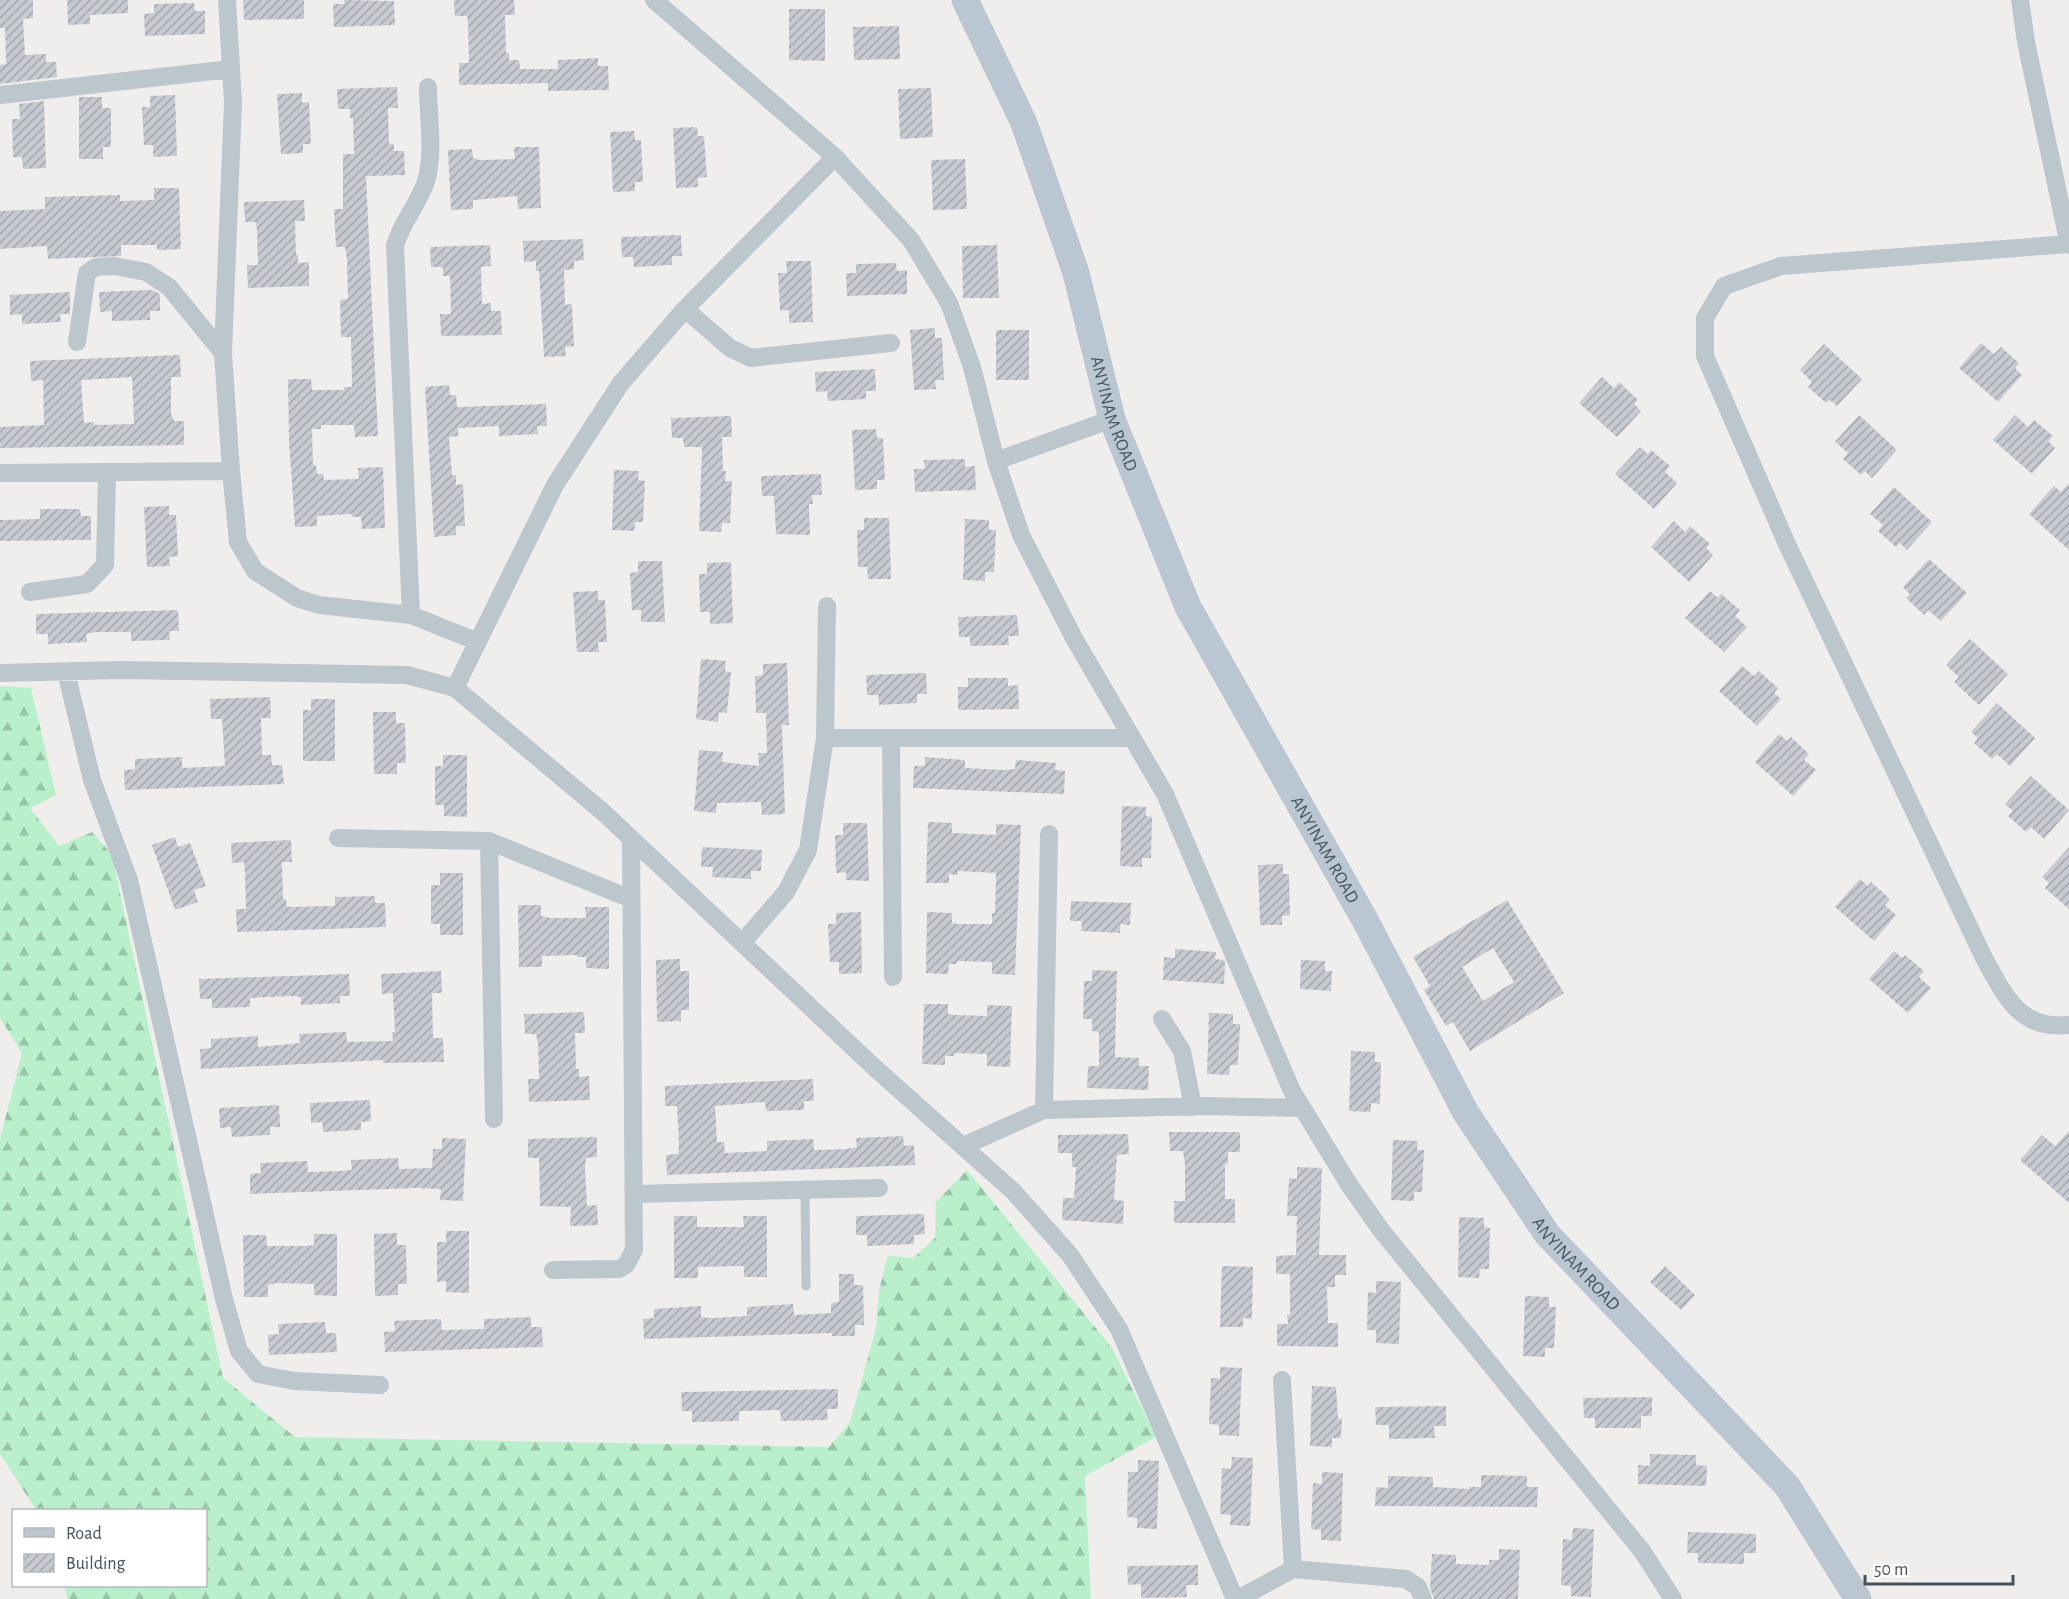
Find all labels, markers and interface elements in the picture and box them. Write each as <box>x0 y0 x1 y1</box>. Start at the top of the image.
street label: ANYINAM ROAD <box>1087 354 1140 474</box>
street label: ANYINAM ROAD <box>1287 793 1362 907</box>
street label: ANYINAM ROAD <box>1528 1214 1623 1314</box>
legend <box>12 1509 207 1587</box>
text: Road <box>66 1525 102 1543</box>
scale bar <box>1865 1548 2014 1586</box>
text: Building <box>66 1555 126 1573</box>
text: 50 m <box>1874 1561 1908 1579</box>

